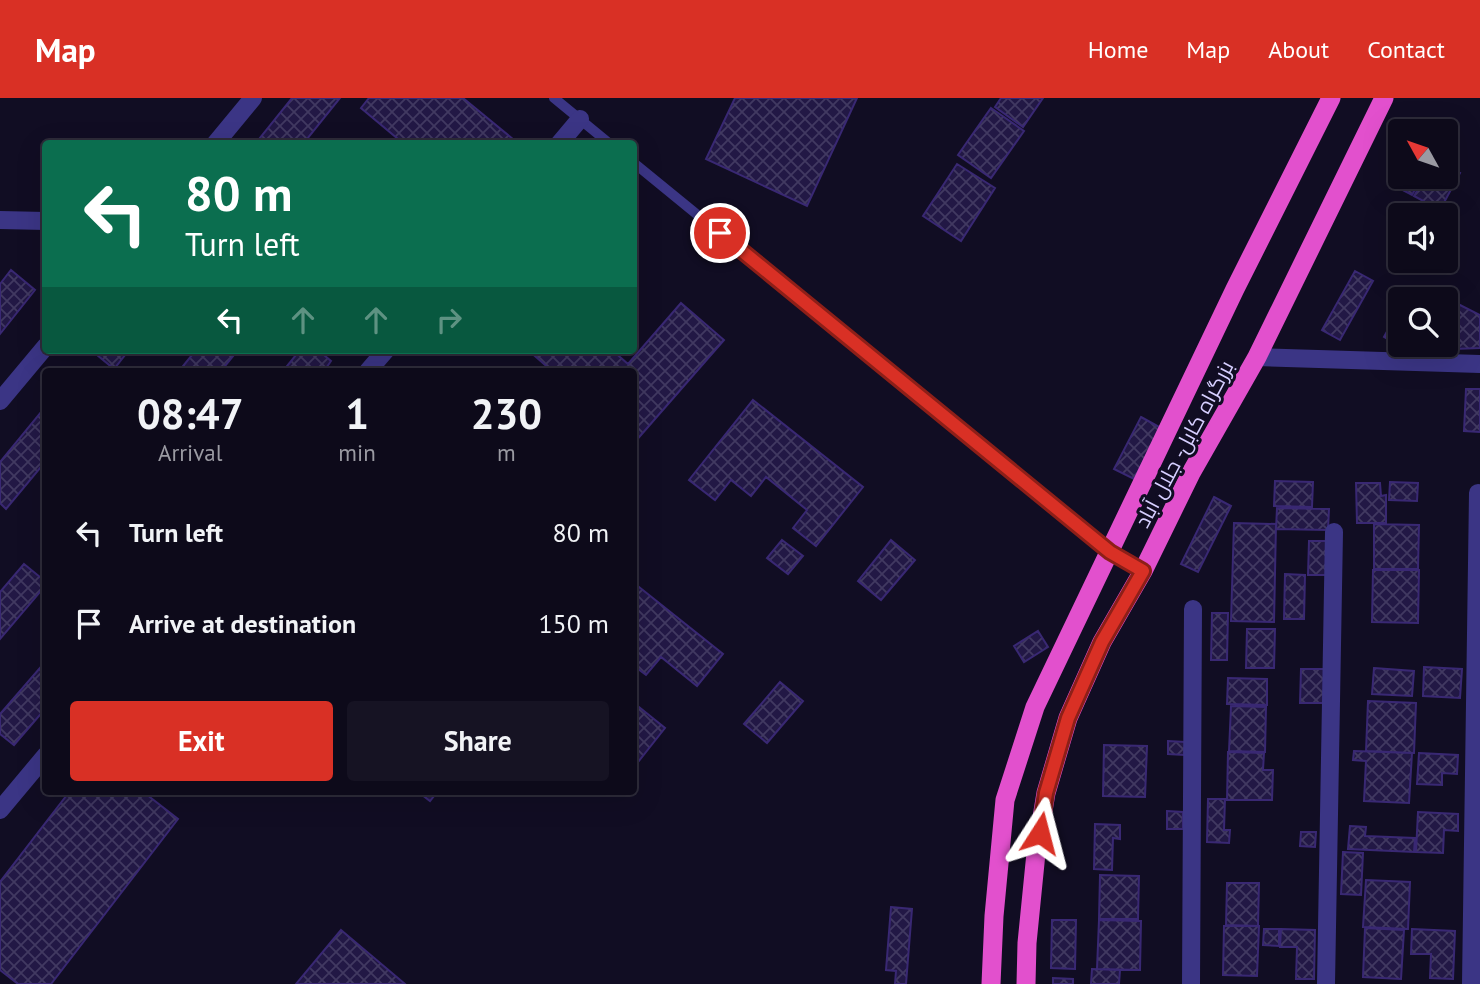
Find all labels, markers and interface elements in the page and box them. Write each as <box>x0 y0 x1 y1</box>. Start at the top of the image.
text: Map <box>35 28 96 71</box>
text: Home <box>1088 34 1148 65</box>
text: Map <box>1186 34 1230 65</box>
text: About <box>1268 34 1329 65</box>
text: Contact <box>1367 34 1445 65</box>
north arrow <box>1388 119 1458 189</box>
map controls <box>1388 119 1458 357</box>
text: 80 m <box>185 161 292 225</box>
icon: left <box>70 168 161 259</box>
pin <box>690 203 750 263</box>
button: sound <box>1388 203 1458 273</box>
icon: arrive <box>701 214 739 252</box>
text: Turn left <box>185 223 300 265</box>
button: search <box>1388 287 1458 357</box>
icon: left <box>211 301 249 339</box>
icon: ahead <box>284 301 322 339</box>
icon: ahead <box>357 301 395 339</box>
icon: right <box>430 301 468 339</box>
street label: بزرگراه کابل- جلال آباد <box>1129 356 1239 532</box>
text: 08:47 <box>137 386 243 441</box>
text: 1 <box>345 386 369 441</box>
text: 230 <box>471 386 542 441</box>
text: Arrival <box>158 438 222 467</box>
text: min <box>338 438 376 467</box>
text: m <box>497 438 516 467</box>
icon: left <box>70 514 108 552</box>
text: Turn left <box>129 516 223 549</box>
text: 80 m <box>553 516 609 549</box>
icon: arrive <box>70 605 108 643</box>
text: Arrive at destination <box>129 607 356 640</box>
text: 150 m <box>538 607 609 640</box>
button: Exit <box>70 701 333 781</box>
button: Share <box>347 701 609 781</box>
position arrow <box>1003 796 1077 870</box>

